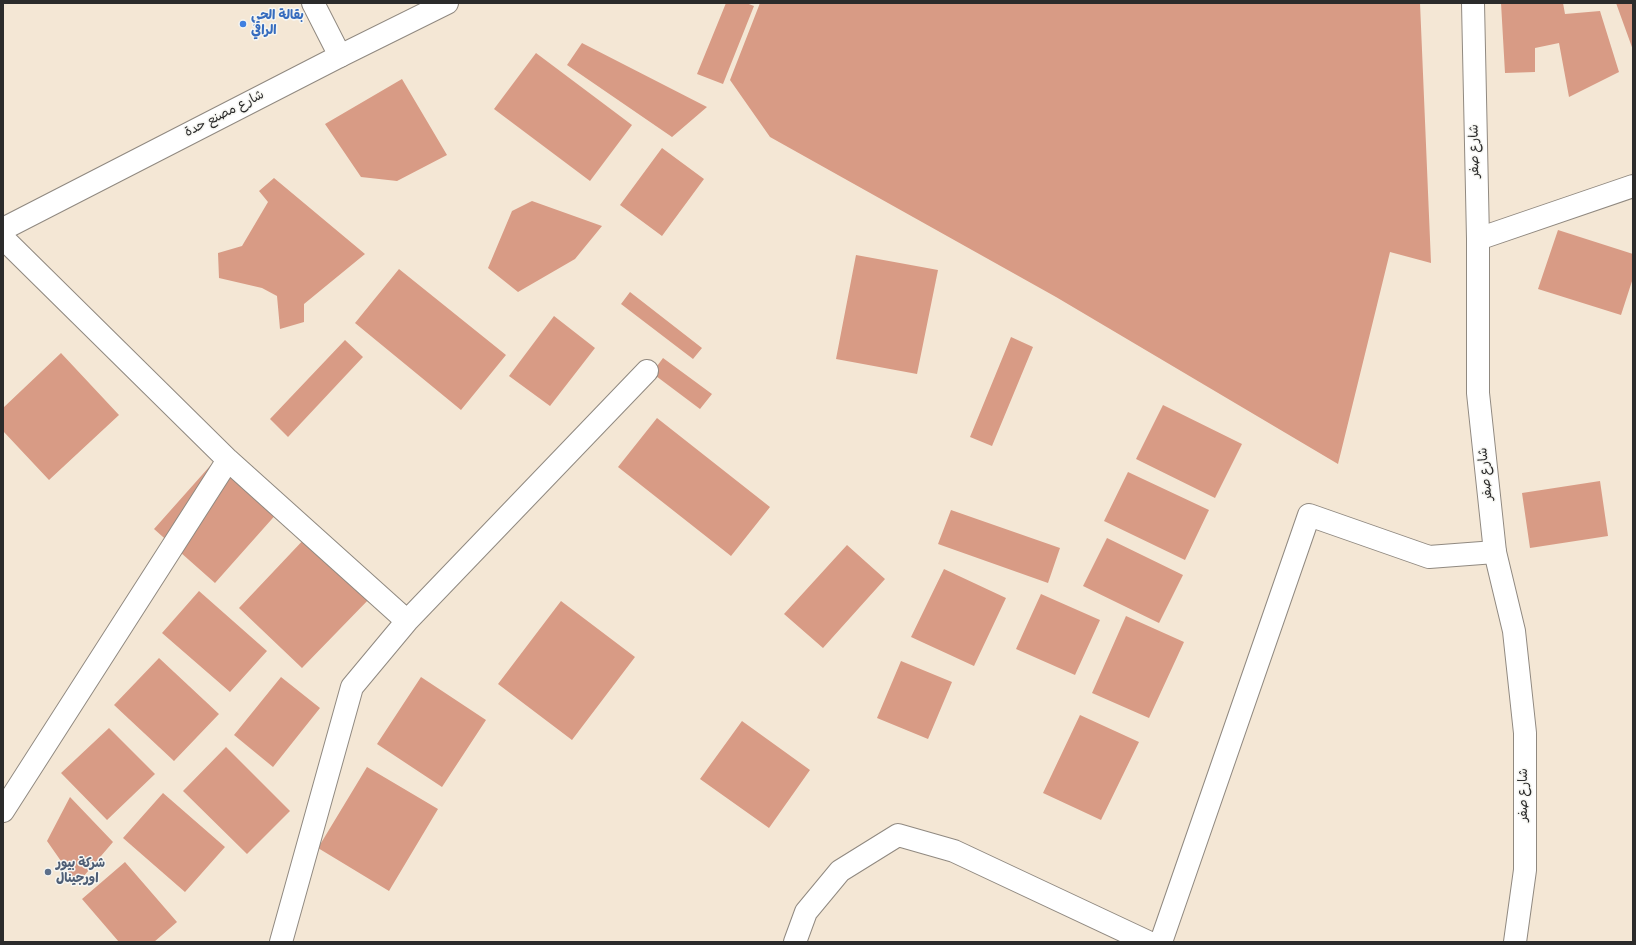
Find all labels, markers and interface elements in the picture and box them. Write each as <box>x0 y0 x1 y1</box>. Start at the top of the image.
place label: بقالة الحي الراقي <box>251 9 304 40</box>
marker: بقالة الحي الراقي <box>238 19 248 29</box>
street label: شارع مصنع حدة <box>183 88 267 142</box>
street label: شارع صفر <box>1468 124 1484 178</box>
street label: شارع صفر <box>1476 447 1498 501</box>
street label: شارع صفر <box>1517 768 1533 822</box>
place label: شركة بيور اورجينال <box>56 857 105 888</box>
marker: شركة بيور اورجينال <box>43 867 53 877</box>

